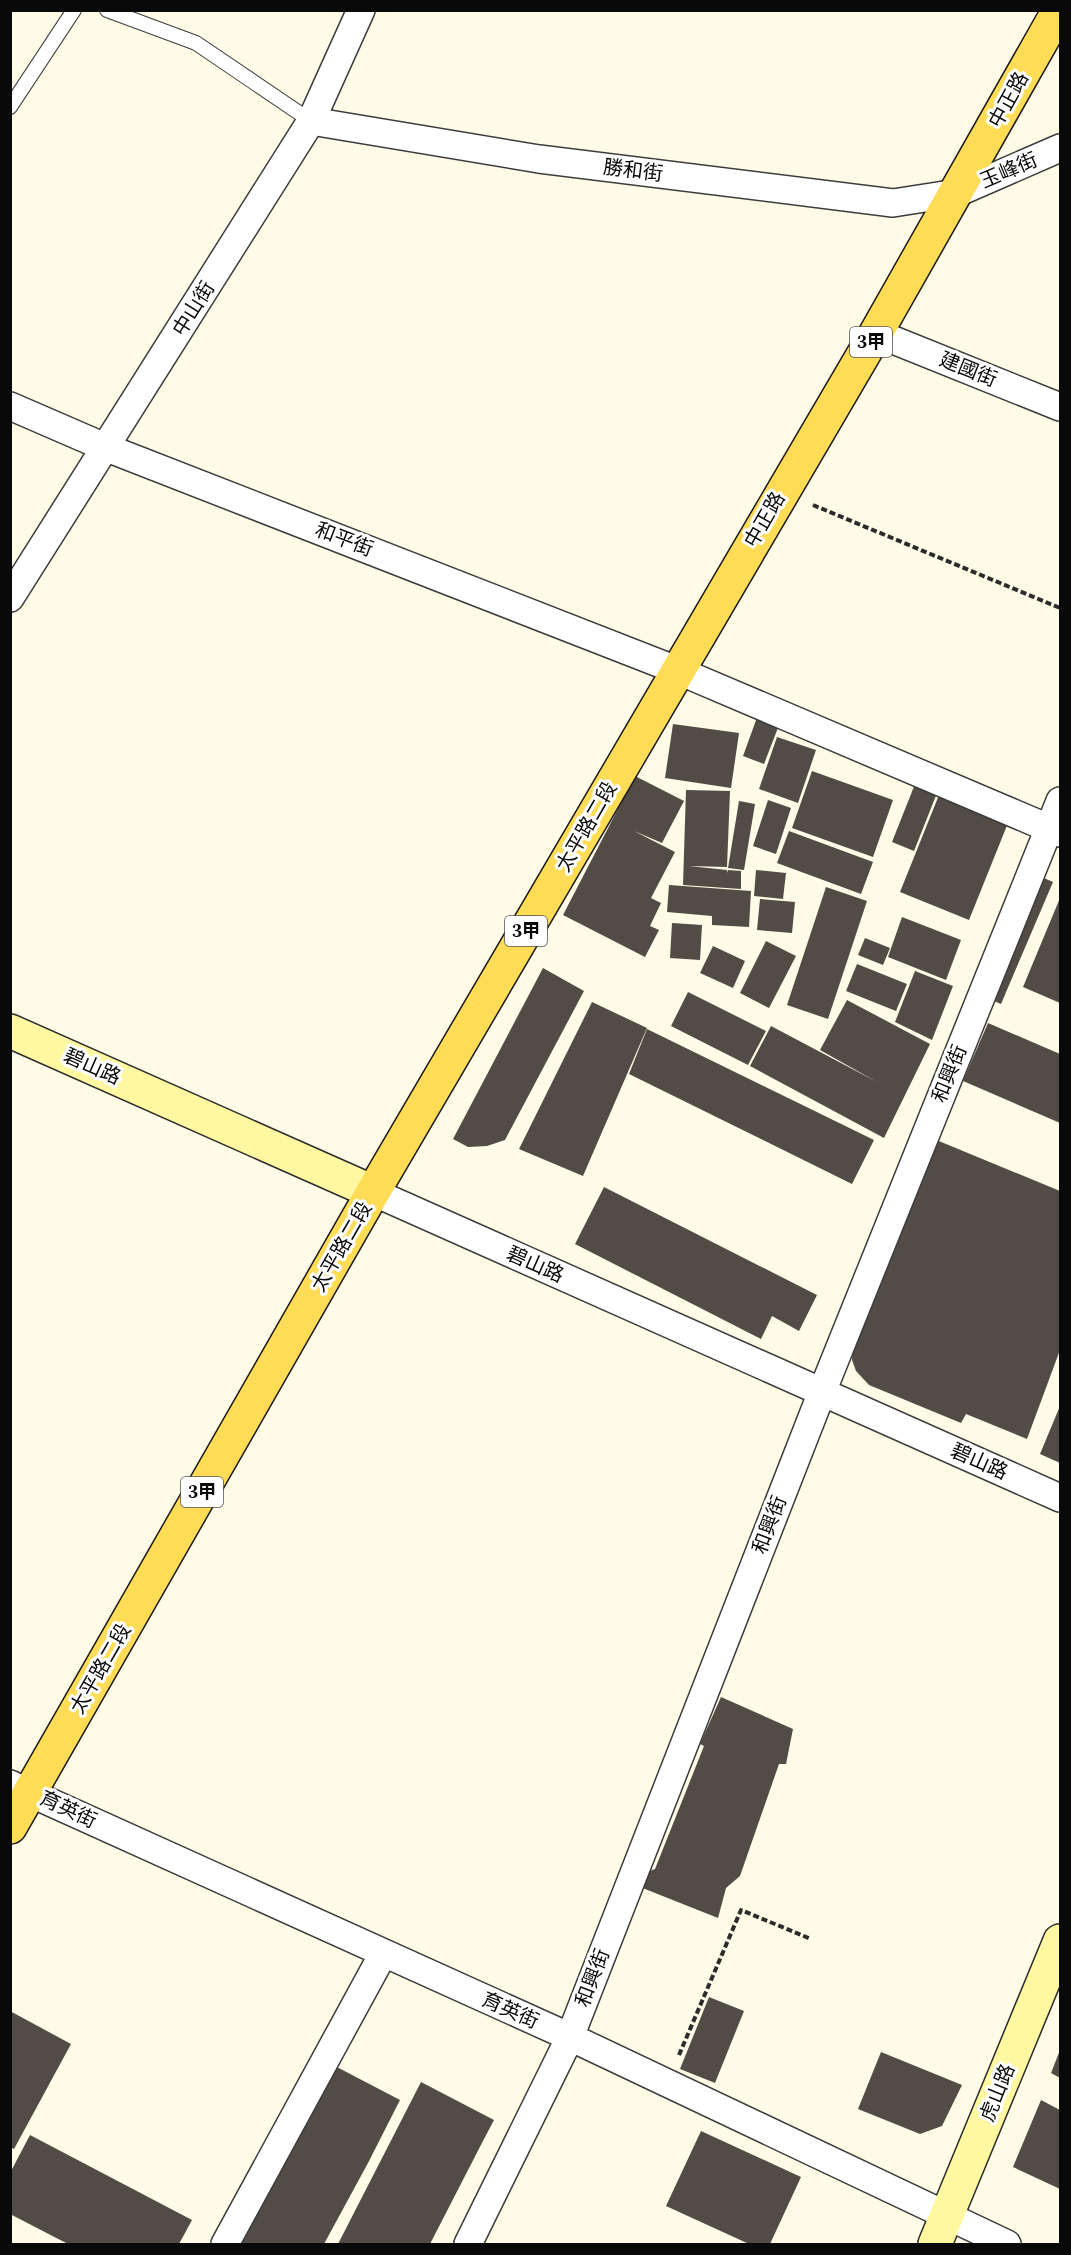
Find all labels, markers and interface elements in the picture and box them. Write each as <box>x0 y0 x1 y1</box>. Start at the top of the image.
street label: 中正路 <box>981 66 1037 134</box>
street label: 玉峰街 <box>976 145 1042 197</box>
street label: 勝和街 <box>601 152 665 190</box>
street label: 中山街 <box>165 276 223 342</box>
road number: 3甲 <box>850 327 892 357</box>
street label: 建國街 <box>935 345 1001 395</box>
street label: 中正路 <box>737 487 793 553</box>
street label: 和平街 <box>311 515 377 565</box>
street label: 太平路二段 <box>549 776 625 878</box>
road number: 3甲 <box>505 916 547 946</box>
street label: 碧山路 <box>58 1041 126 1093</box>
street label: 和興街 <box>925 1041 975 1107</box>
street label: 太平路二段 <box>304 1196 380 1298</box>
street label: 碧山路 <box>501 1239 569 1291</box>
street label: 碧山路 <box>945 1436 1013 1488</box>
road number: 3甲 <box>181 1477 223 1507</box>
street label: 和興街 <box>745 1492 795 1558</box>
street label: 太平路二段 <box>63 1618 139 1720</box>
street label: 育英街 <box>34 1784 102 1836</box>
street label: 和興街 <box>568 1945 618 2011</box>
street label: 育英街 <box>476 1985 544 2037</box>
street label: 虎山路 <box>973 2060 1023 2126</box>

